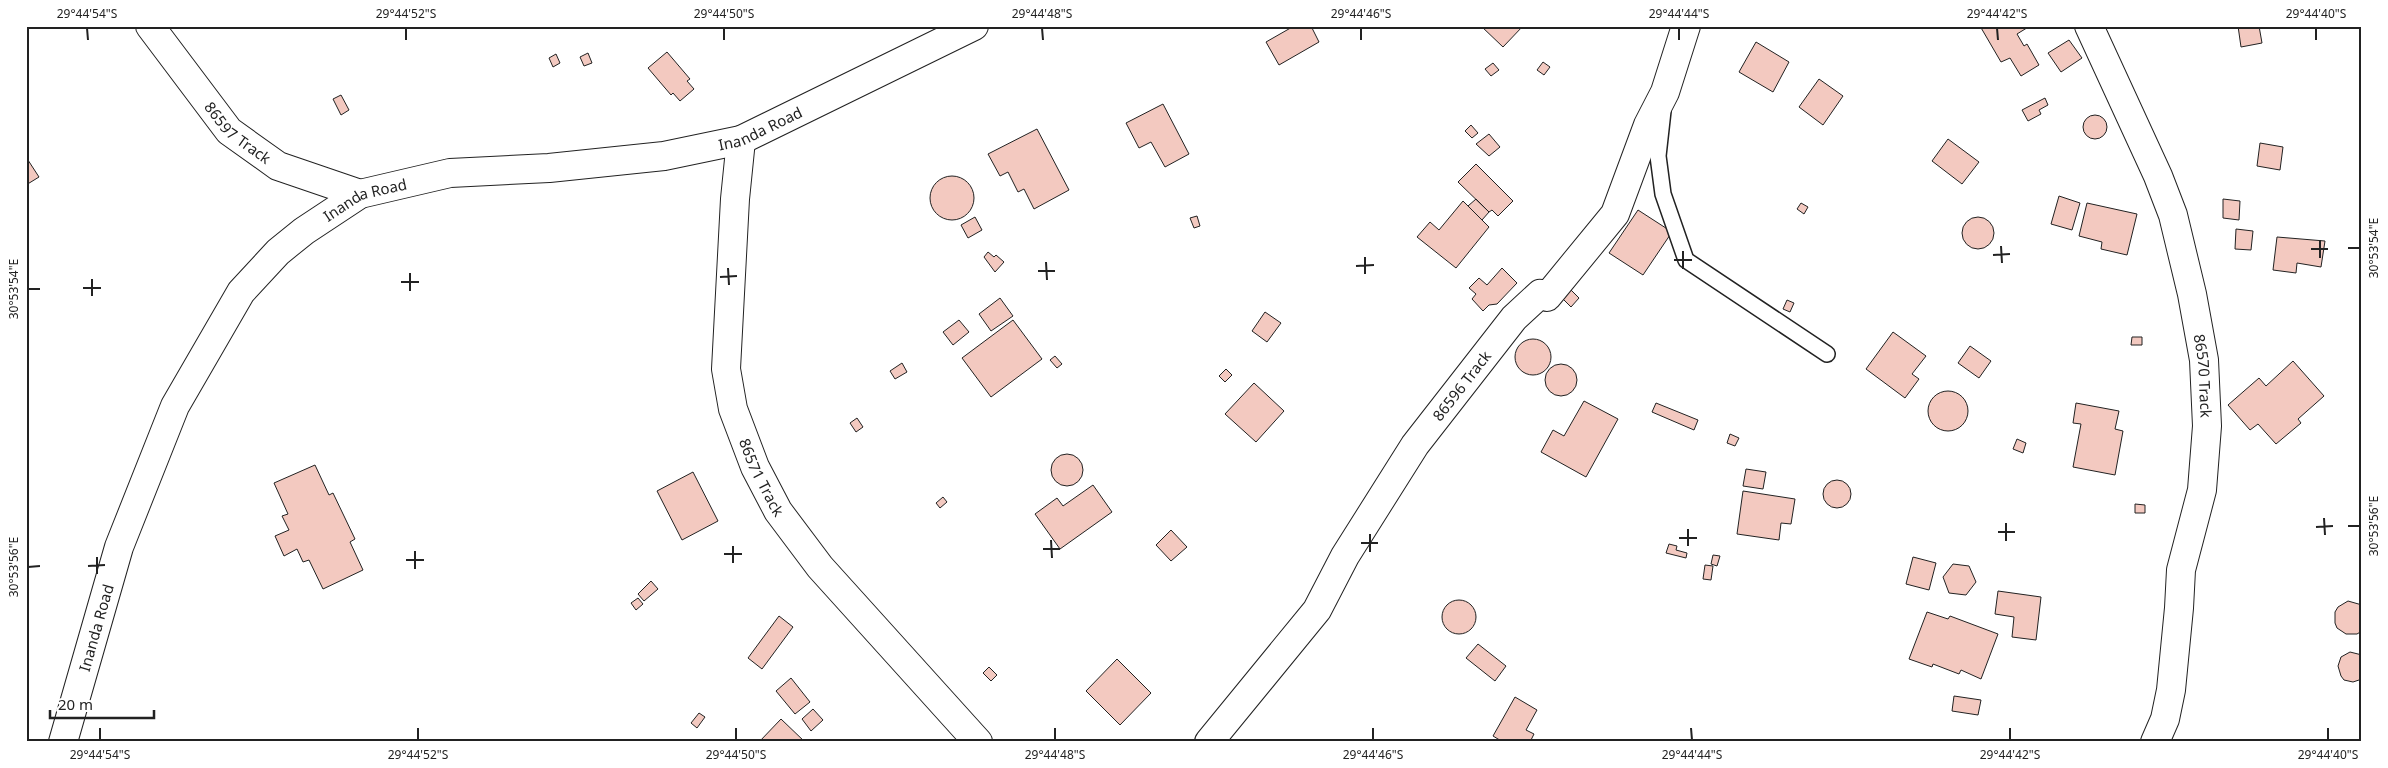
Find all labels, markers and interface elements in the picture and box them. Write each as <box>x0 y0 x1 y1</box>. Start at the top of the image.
text: 29°44'54"S <box>57 5 118 22</box>
text: 29°44'52"S <box>376 5 437 22</box>
text: 29°44'50"S <box>694 5 755 22</box>
text: 29°44'48"S <box>1012 5 1073 22</box>
text: 29°44'46"S <box>1331 5 1392 22</box>
text: 29°44'44"S <box>1649 5 1710 22</box>
text: 29°44'42"S <box>1967 5 2028 22</box>
text: 29°44'40"S <box>2286 5 2347 22</box>
street label: 86597 Track <box>200 97 275 168</box>
street label: Inanda Road <box>716 102 805 154</box>
street label: Inanda Road <box>319 173 409 226</box>
text: 30°53'54"E <box>2365 218 2382 278</box>
text: 30°53'54"E <box>5 259 22 319</box>
street label: 86570 Track <box>2189 332 2217 418</box>
street label: 86596 Track <box>1428 346 1495 425</box>
street label: 86571 Track <box>735 435 789 520</box>
text: 30°53'56"E <box>2365 496 2382 556</box>
text: 30°53'56"E <box>5 537 22 597</box>
street label: Inanda Road <box>74 582 118 673</box>
scale bar <box>50 688 154 720</box>
text: 20 m <box>58 694 93 714</box>
text: 29°44'54"S <box>70 746 131 763</box>
text: 29°44'52"S <box>388 746 449 763</box>
text: 29°44'50"S <box>706 746 767 763</box>
text: 29°44'48"S <box>1025 746 1086 763</box>
text: 29°44'46"S <box>1343 746 1404 763</box>
text: 29°44'44"S <box>1662 746 1723 763</box>
text: 29°44'42"S <box>1980 746 2041 763</box>
text: 29°44'40"S <box>2298 746 2359 763</box>

